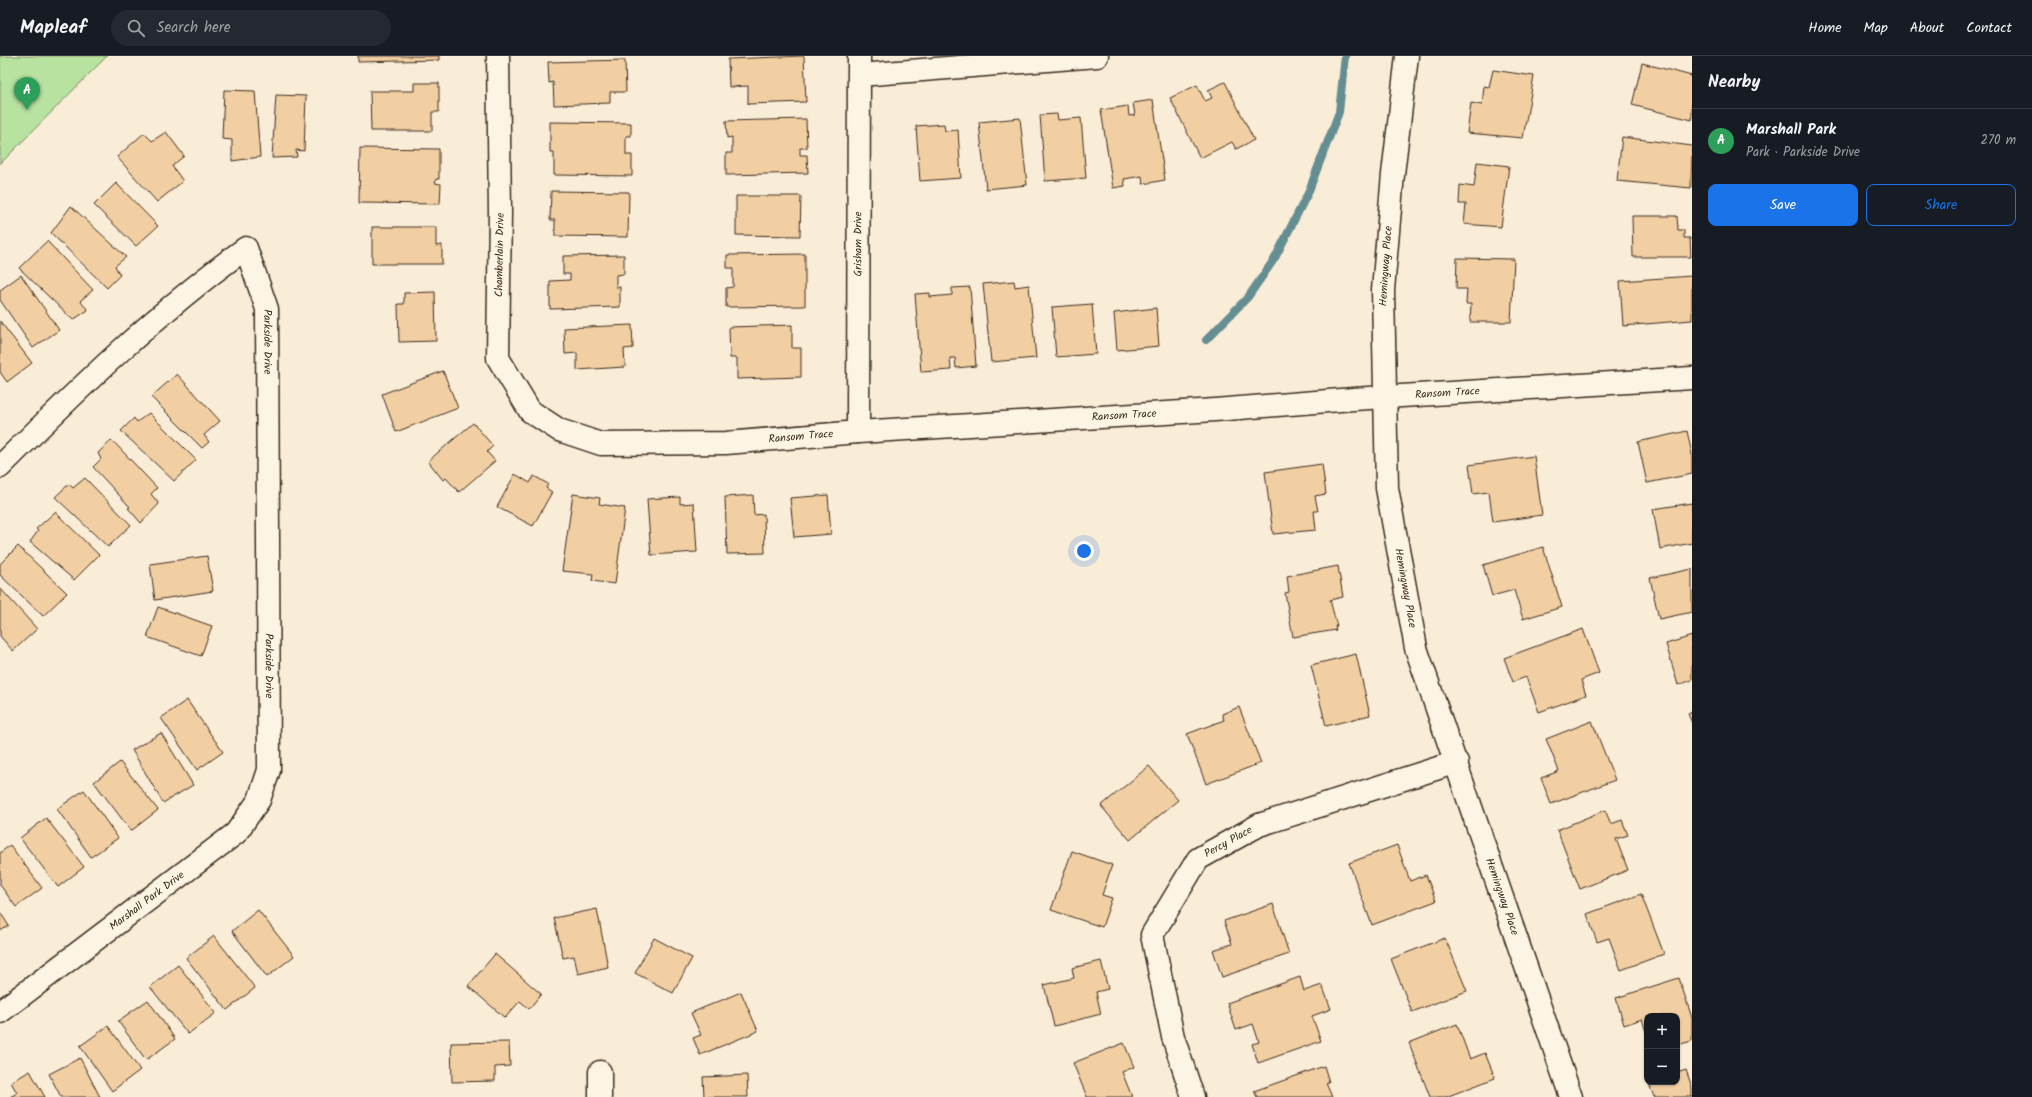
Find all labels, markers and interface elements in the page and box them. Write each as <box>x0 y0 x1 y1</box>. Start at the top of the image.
search box <box>111 10 391 46</box>
text: Mapleaf <box>20 13 87 43</box>
text: Search here <box>157 16 231 40</box>
icon: search <box>125 17 147 39</box>
text: Home <box>1808 17 1842 39</box>
text: Map <box>1864 17 1888 39</box>
text: About <box>1910 17 1944 39</box>
text: Contact <box>1966 17 2012 39</box>
text: Nearby <box>1708 69 1760 96</box>
pin: A <box>14 77 40 110</box>
text: Marshall Park <box>1746 118 1836 142</box>
text: A <box>1717 130 1725 151</box>
text: 270 m <box>1980 130 2016 151</box>
text: Park · Parkside Drive <box>1746 142 1860 163</box>
button: Save <box>1708 184 1858 226</box>
button: Share <box>1866 184 2016 226</box>
street label: Grisham Drive <box>849 211 868 277</box>
street label: Chamberlain Drive <box>490 213 510 297</box>
street label: Hemingway Place <box>1374 225 1398 307</box>
street label: Parkside Drive <box>258 309 276 374</box>
street label: Ransom Trace <box>1414 382 1480 404</box>
street label: Ransom Trace <box>1091 405 1157 427</box>
street label: Ransom Trace <box>768 425 834 448</box>
your location <box>1074 541 1094 561</box>
street label: Hemingway Place <box>1389 547 1421 629</box>
street label: Parkside Drive <box>259 633 278 698</box>
street label: Percy Place <box>1201 821 1256 863</box>
street label: Hemingway Place <box>1480 856 1524 938</box>
street label: Marshall Park Drive <box>106 867 189 935</box>
map controls <box>1644 1013 1680 1085</box>
button: + <box>1644 1013 1680 1049</box>
button: − <box>1644 1049 1680 1085</box>

